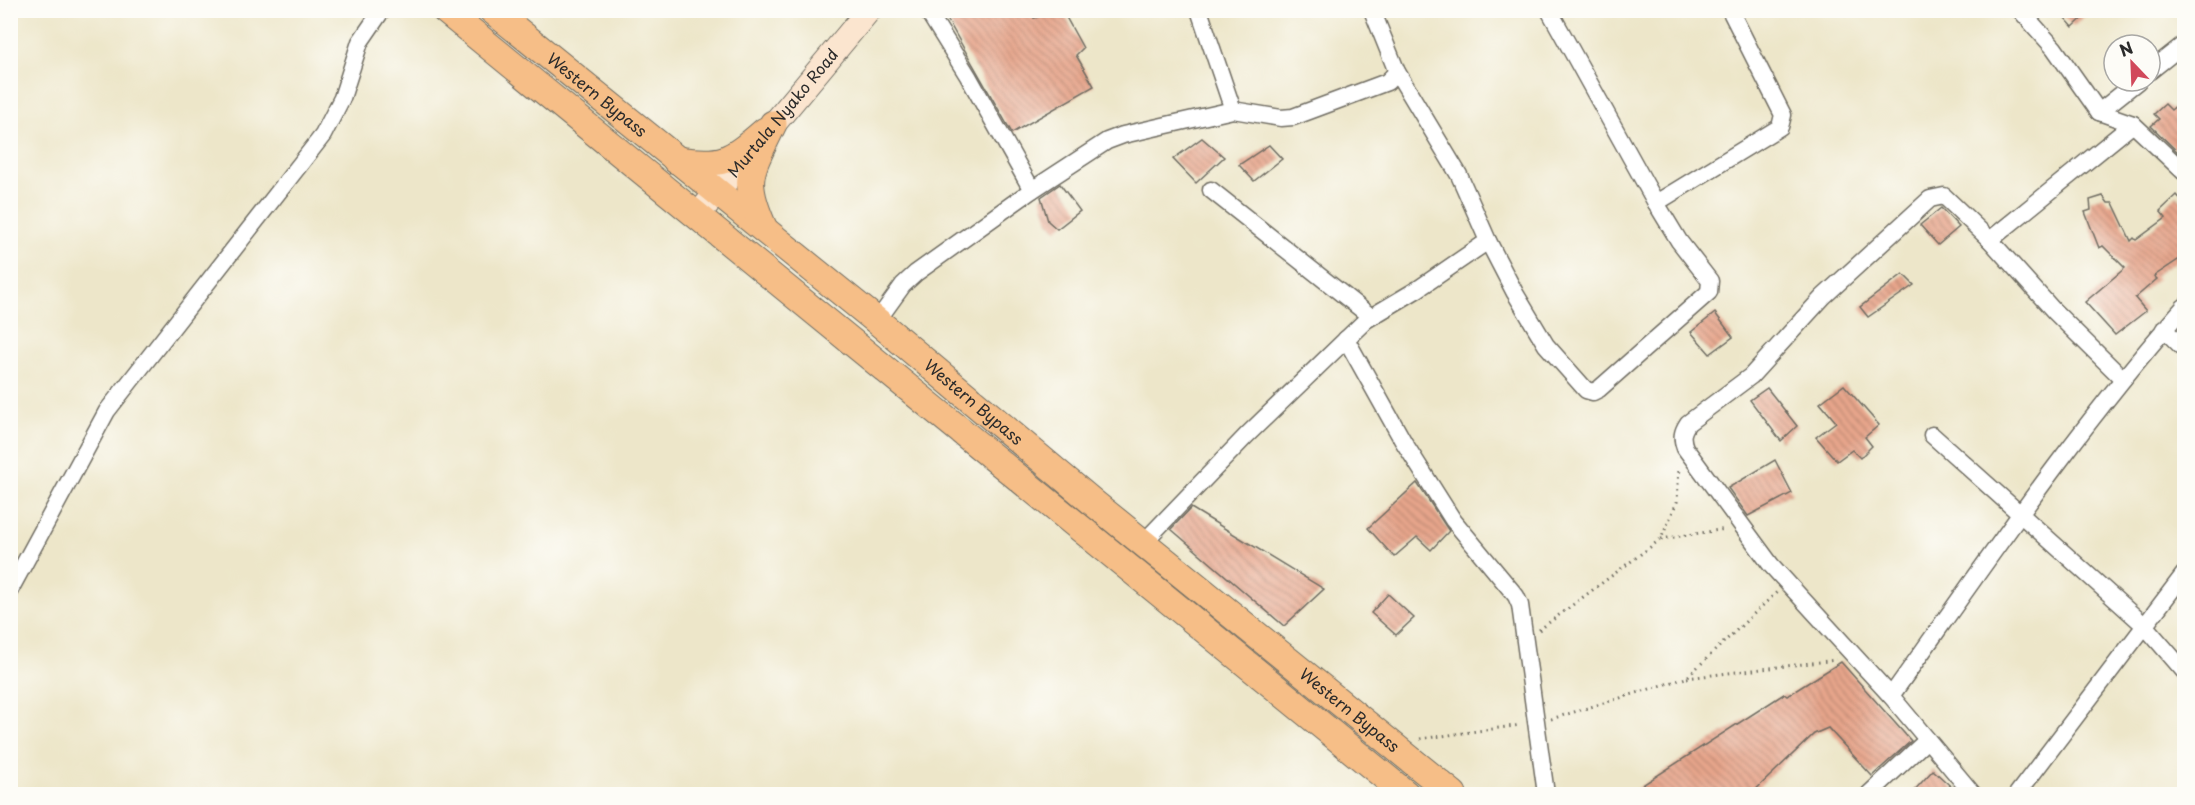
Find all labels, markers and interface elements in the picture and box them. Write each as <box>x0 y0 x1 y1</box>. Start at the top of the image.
north arrow <box>2102 33 2162 93</box>
text: N <box>2115 35 2136 62</box>
street label: Murtala Nyako Road <box>721 43 843 182</box>
street label: Western Bypass <box>542 46 653 142</box>
street label: Western Bypass <box>920 353 1029 450</box>
street label: Western Bypass <box>1295 661 1405 757</box>

